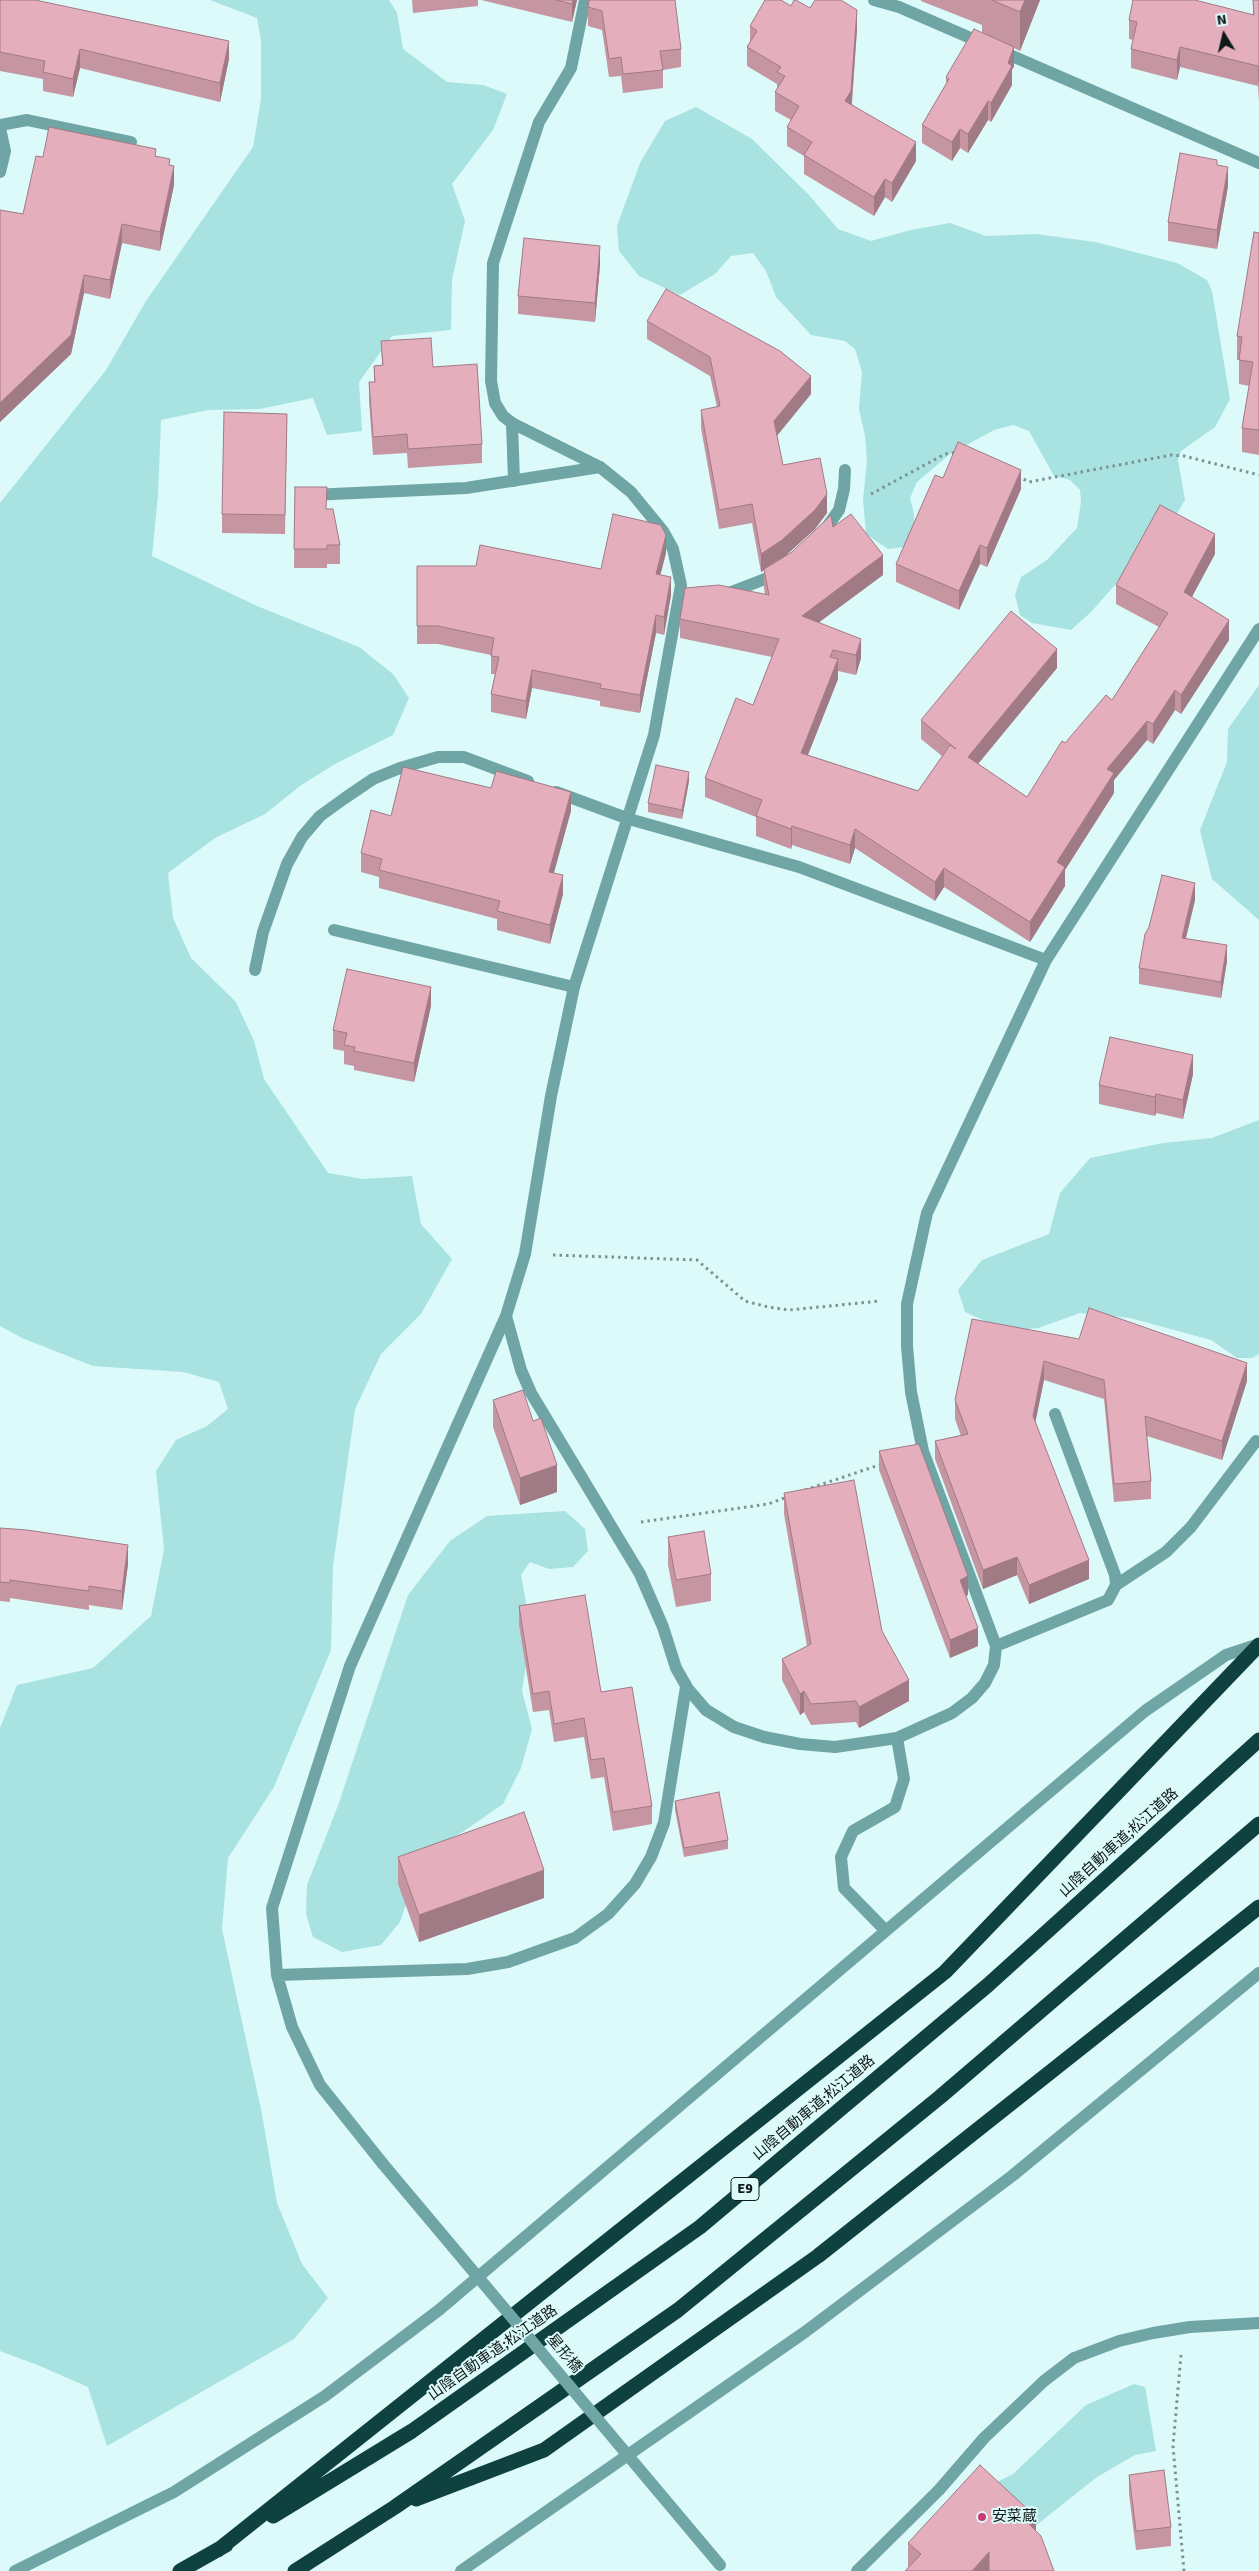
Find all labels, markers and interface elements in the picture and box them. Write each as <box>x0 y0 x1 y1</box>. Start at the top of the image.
north arrow <box>1199 10 1249 60</box>
text: N <box>1215 11 1228 29</box>
street label: 山陰自動車道;松江道路 <box>1056 1785 1182 1901</box>
street label: 山陰自動車道;松江道路 <box>749 2052 879 2164</box>
road number: E9 <box>731 2178 759 2200</box>
street label: 山陰自動車道;松江道路 <box>425 2301 561 2405</box>
street label: 星形橋 <box>543 2331 585 2377</box>
place label: 安菜蔵 <box>992 2508 1037 2526</box>
marker: 安菜蔵 <box>976 2511 988 2523</box>

